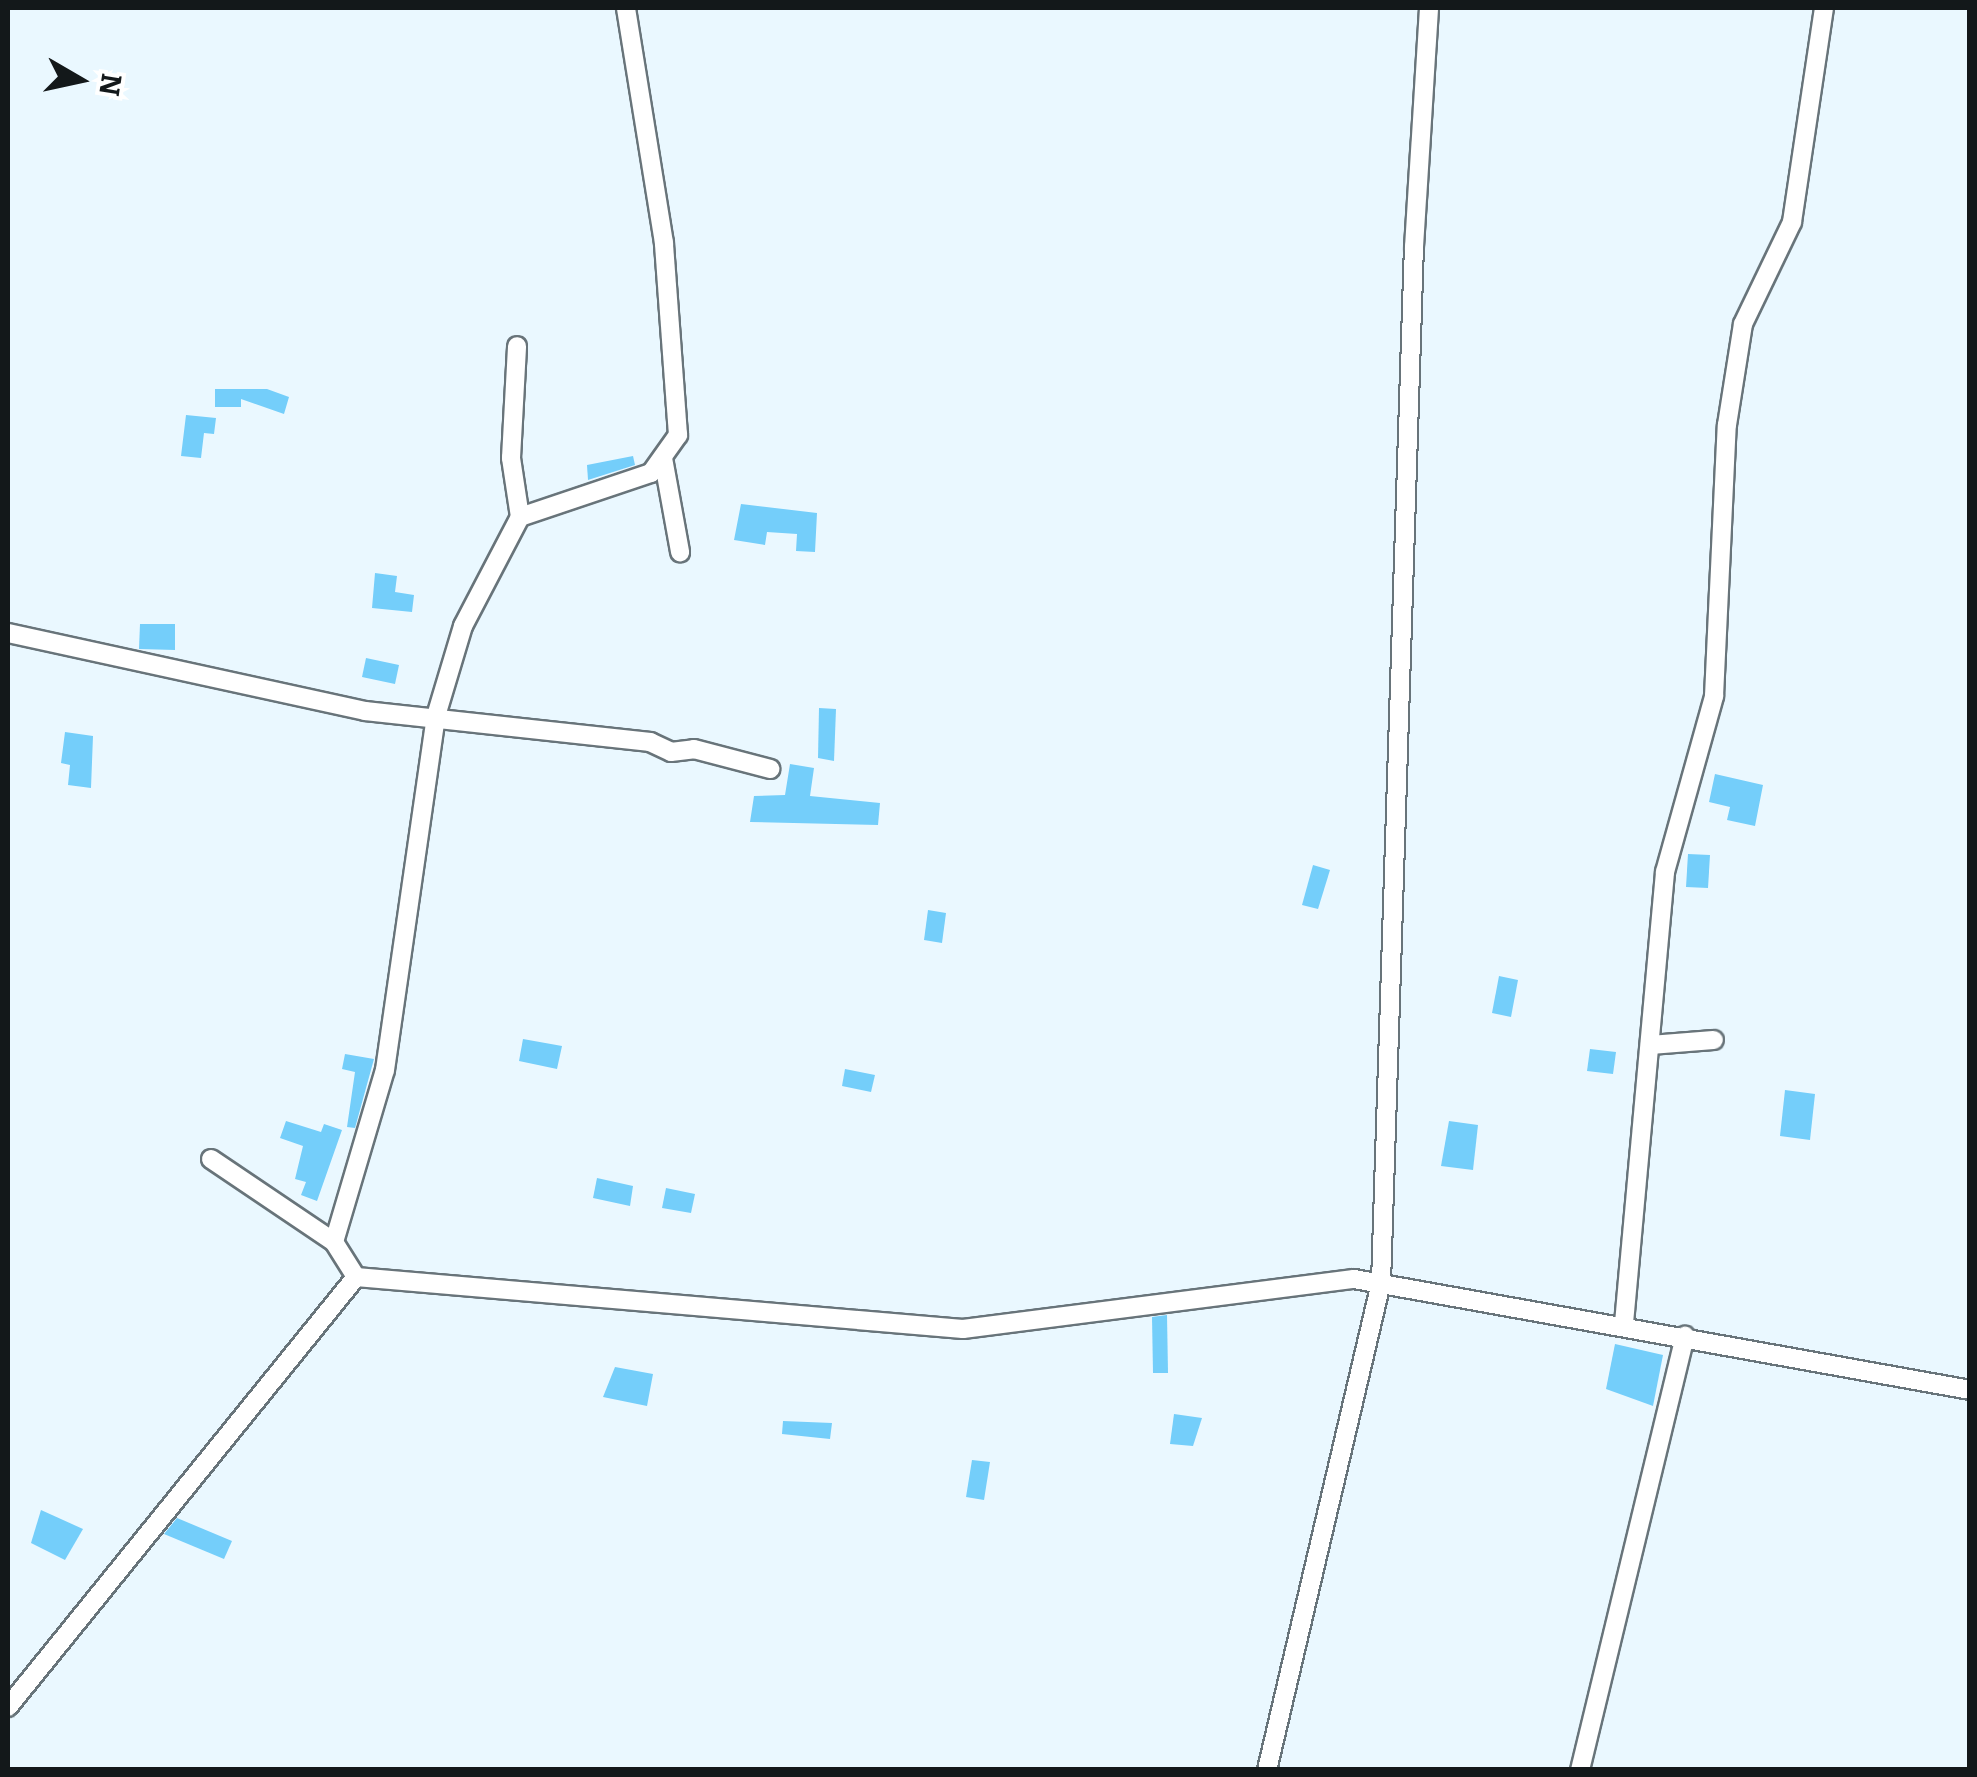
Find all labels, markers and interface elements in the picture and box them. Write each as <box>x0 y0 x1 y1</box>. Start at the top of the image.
north arrow <box>30 30 130 130</box>
text: N <box>92 72 128 98</box>

